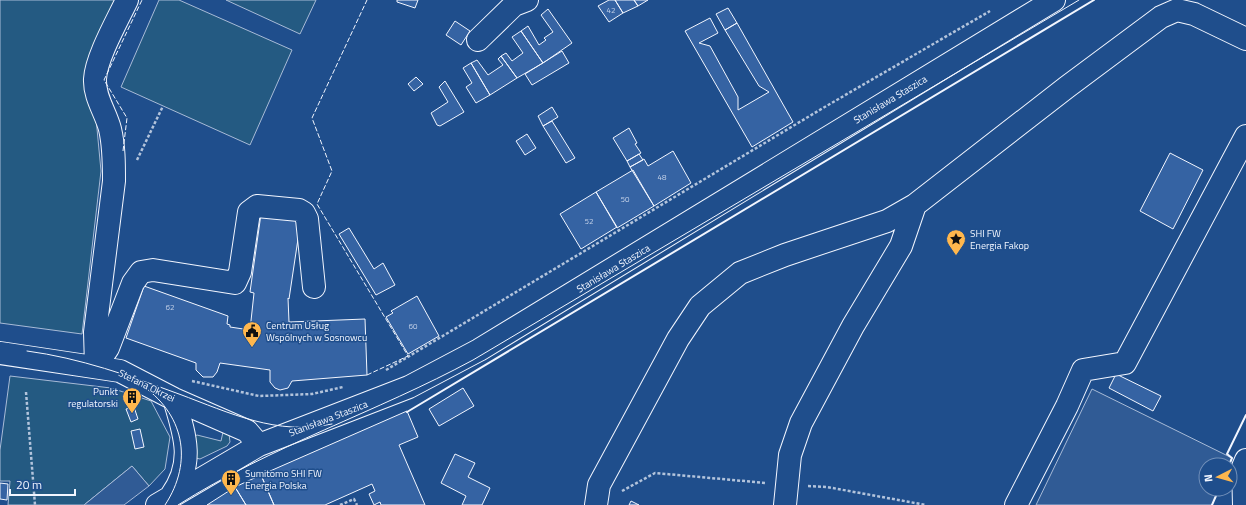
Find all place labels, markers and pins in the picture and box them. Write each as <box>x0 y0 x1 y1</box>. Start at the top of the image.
place label: SHI FW Energia Fakop <box>970 226 1029 253</box>
place icon: SHI FW Energia Fakop <box>945 228 967 256</box>
place label: Centrum Usług Wspólnych w Sosnowcu <box>266 318 367 345</box>
public building icon: Centrum Usług Wspólnych w Sosnowcu <box>241 320 263 348</box>
place label: Punkt regulatorski <box>68 384 118 411</box>
building icon: Punkt regulatorski <box>121 386 143 414</box>
place label: Sumitomo SHI FW Energia Polska <box>245 466 322 493</box>
building icon: Sumitomo SHI FW Energia Polska <box>220 468 242 496</box>

